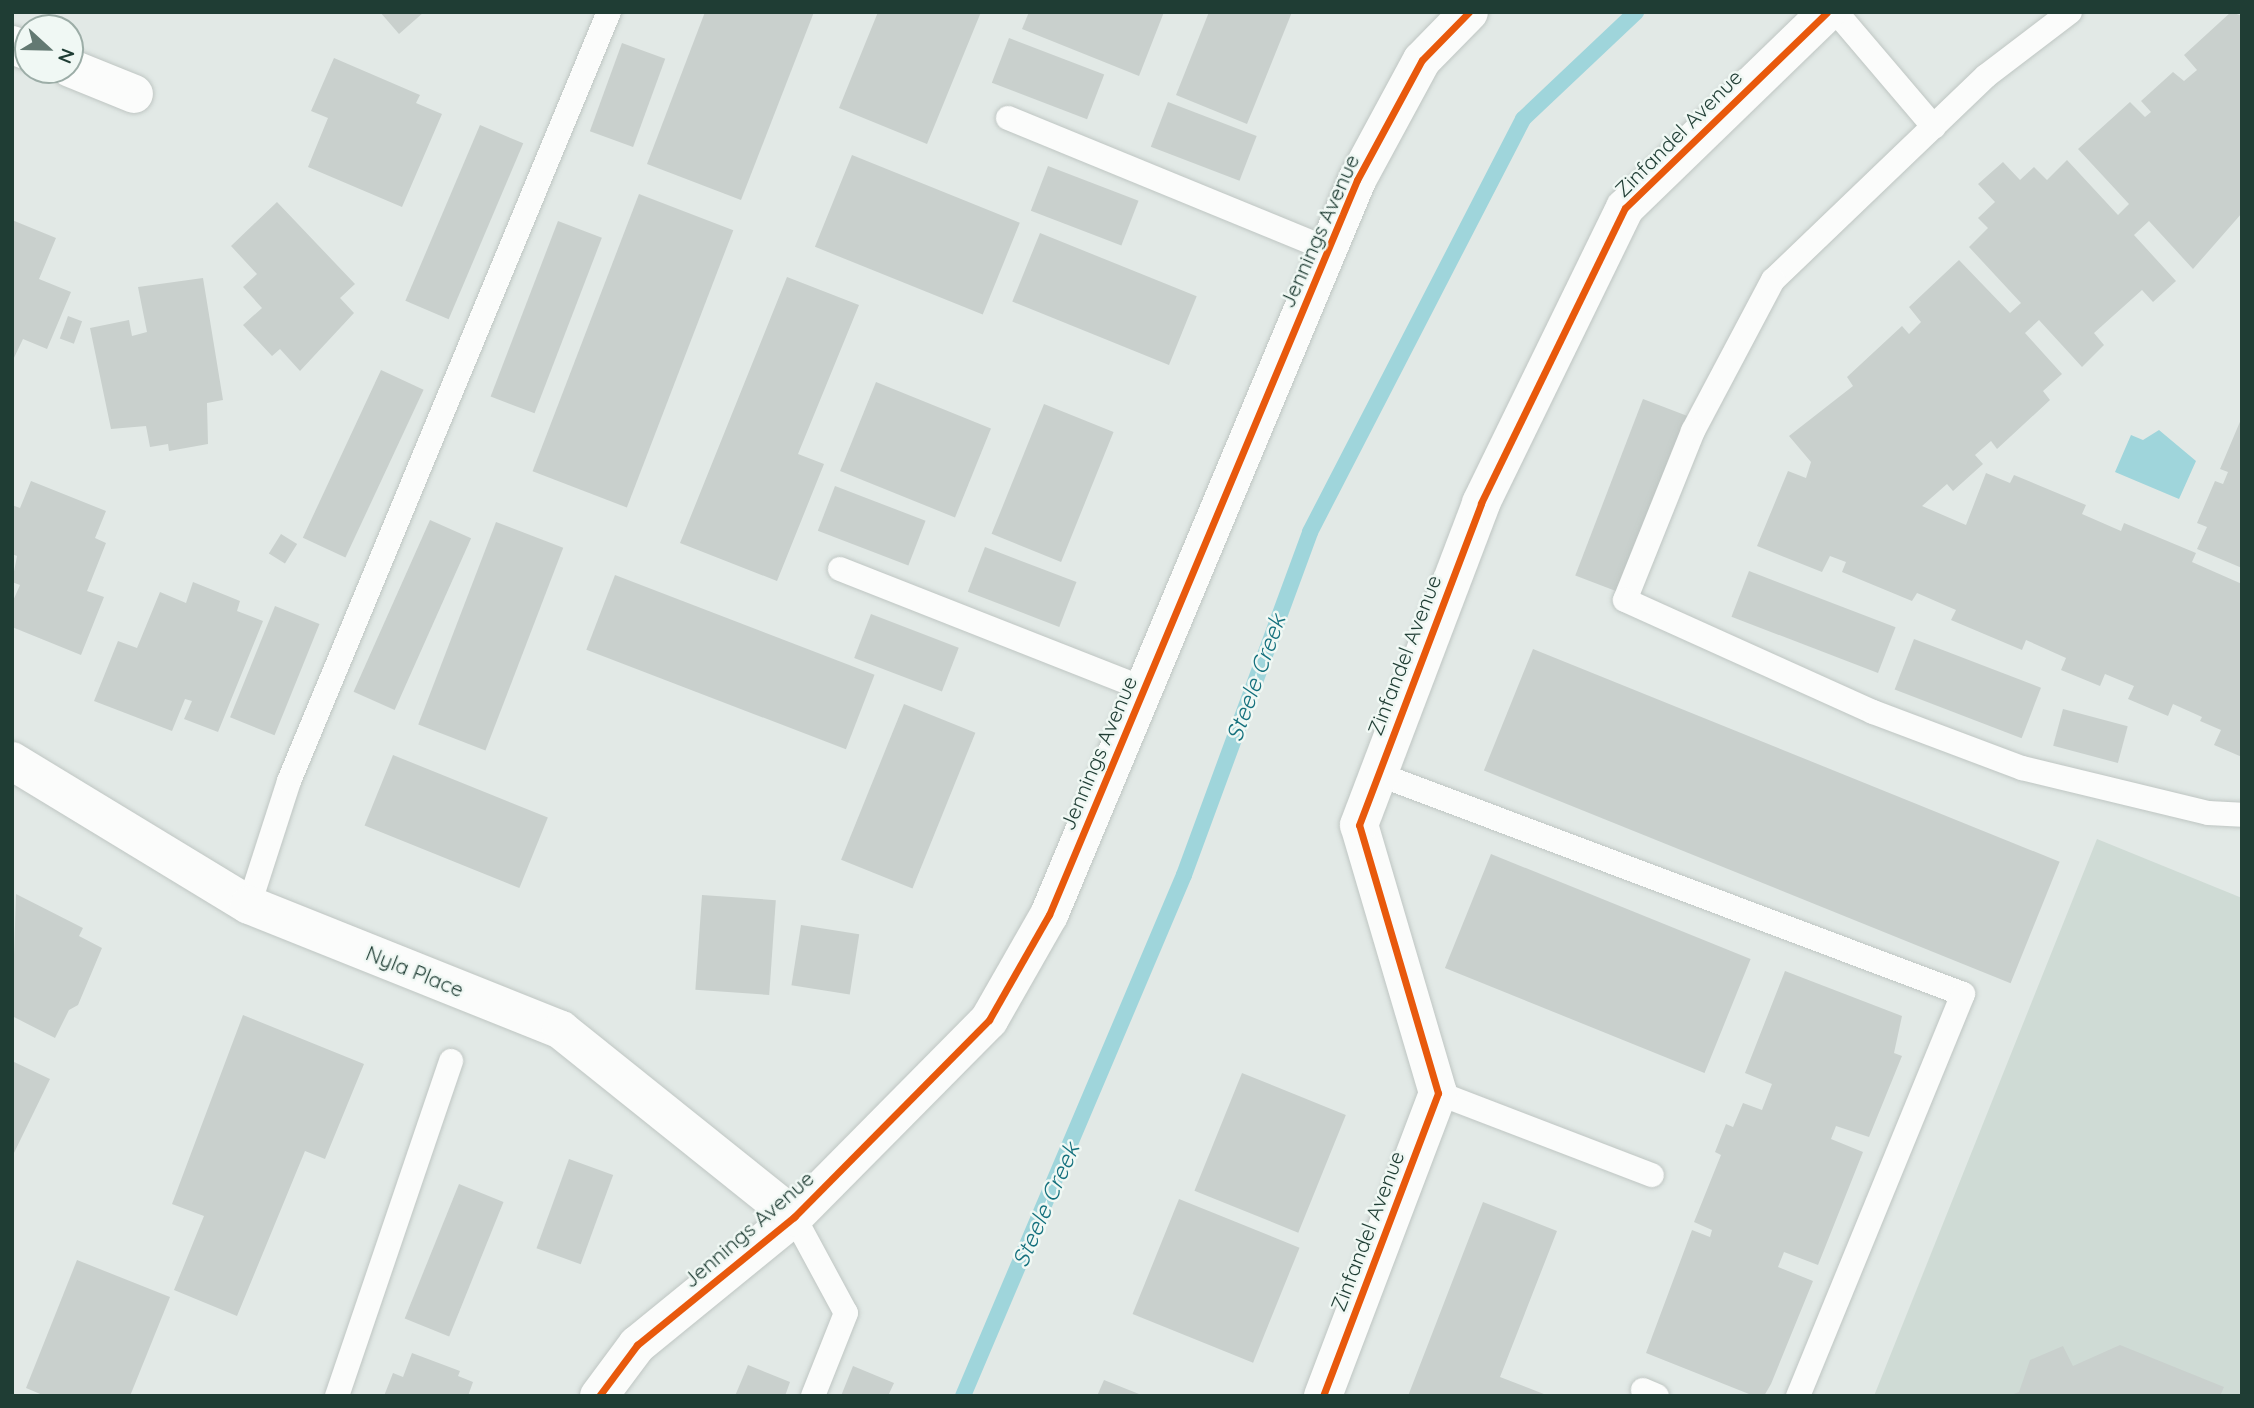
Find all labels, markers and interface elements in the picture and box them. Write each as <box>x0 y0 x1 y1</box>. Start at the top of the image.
north arrow <box>14 14 84 84</box>
text: N <box>53 45 80 67</box>
street label: Zinfandel Avenue <box>1609 64 1747 202</box>
street label: Jennings Avenue <box>1274 150 1364 312</box>
street label: Zinfandel Avenue <box>1362 571 1446 739</box>
water label: Steele Creek <box>1220 611 1292 745</box>
street label: Jennings Avenue <box>1054 672 1142 834</box>
street label: Nyla Place <box>362 940 468 1002</box>
water label: Steele Creek <box>1006 1139 1086 1271</box>
street label: Zinfandel Avenue <box>1325 1147 1409 1315</box>
street label: Jennings Avenue <box>677 1165 819 1293</box>

